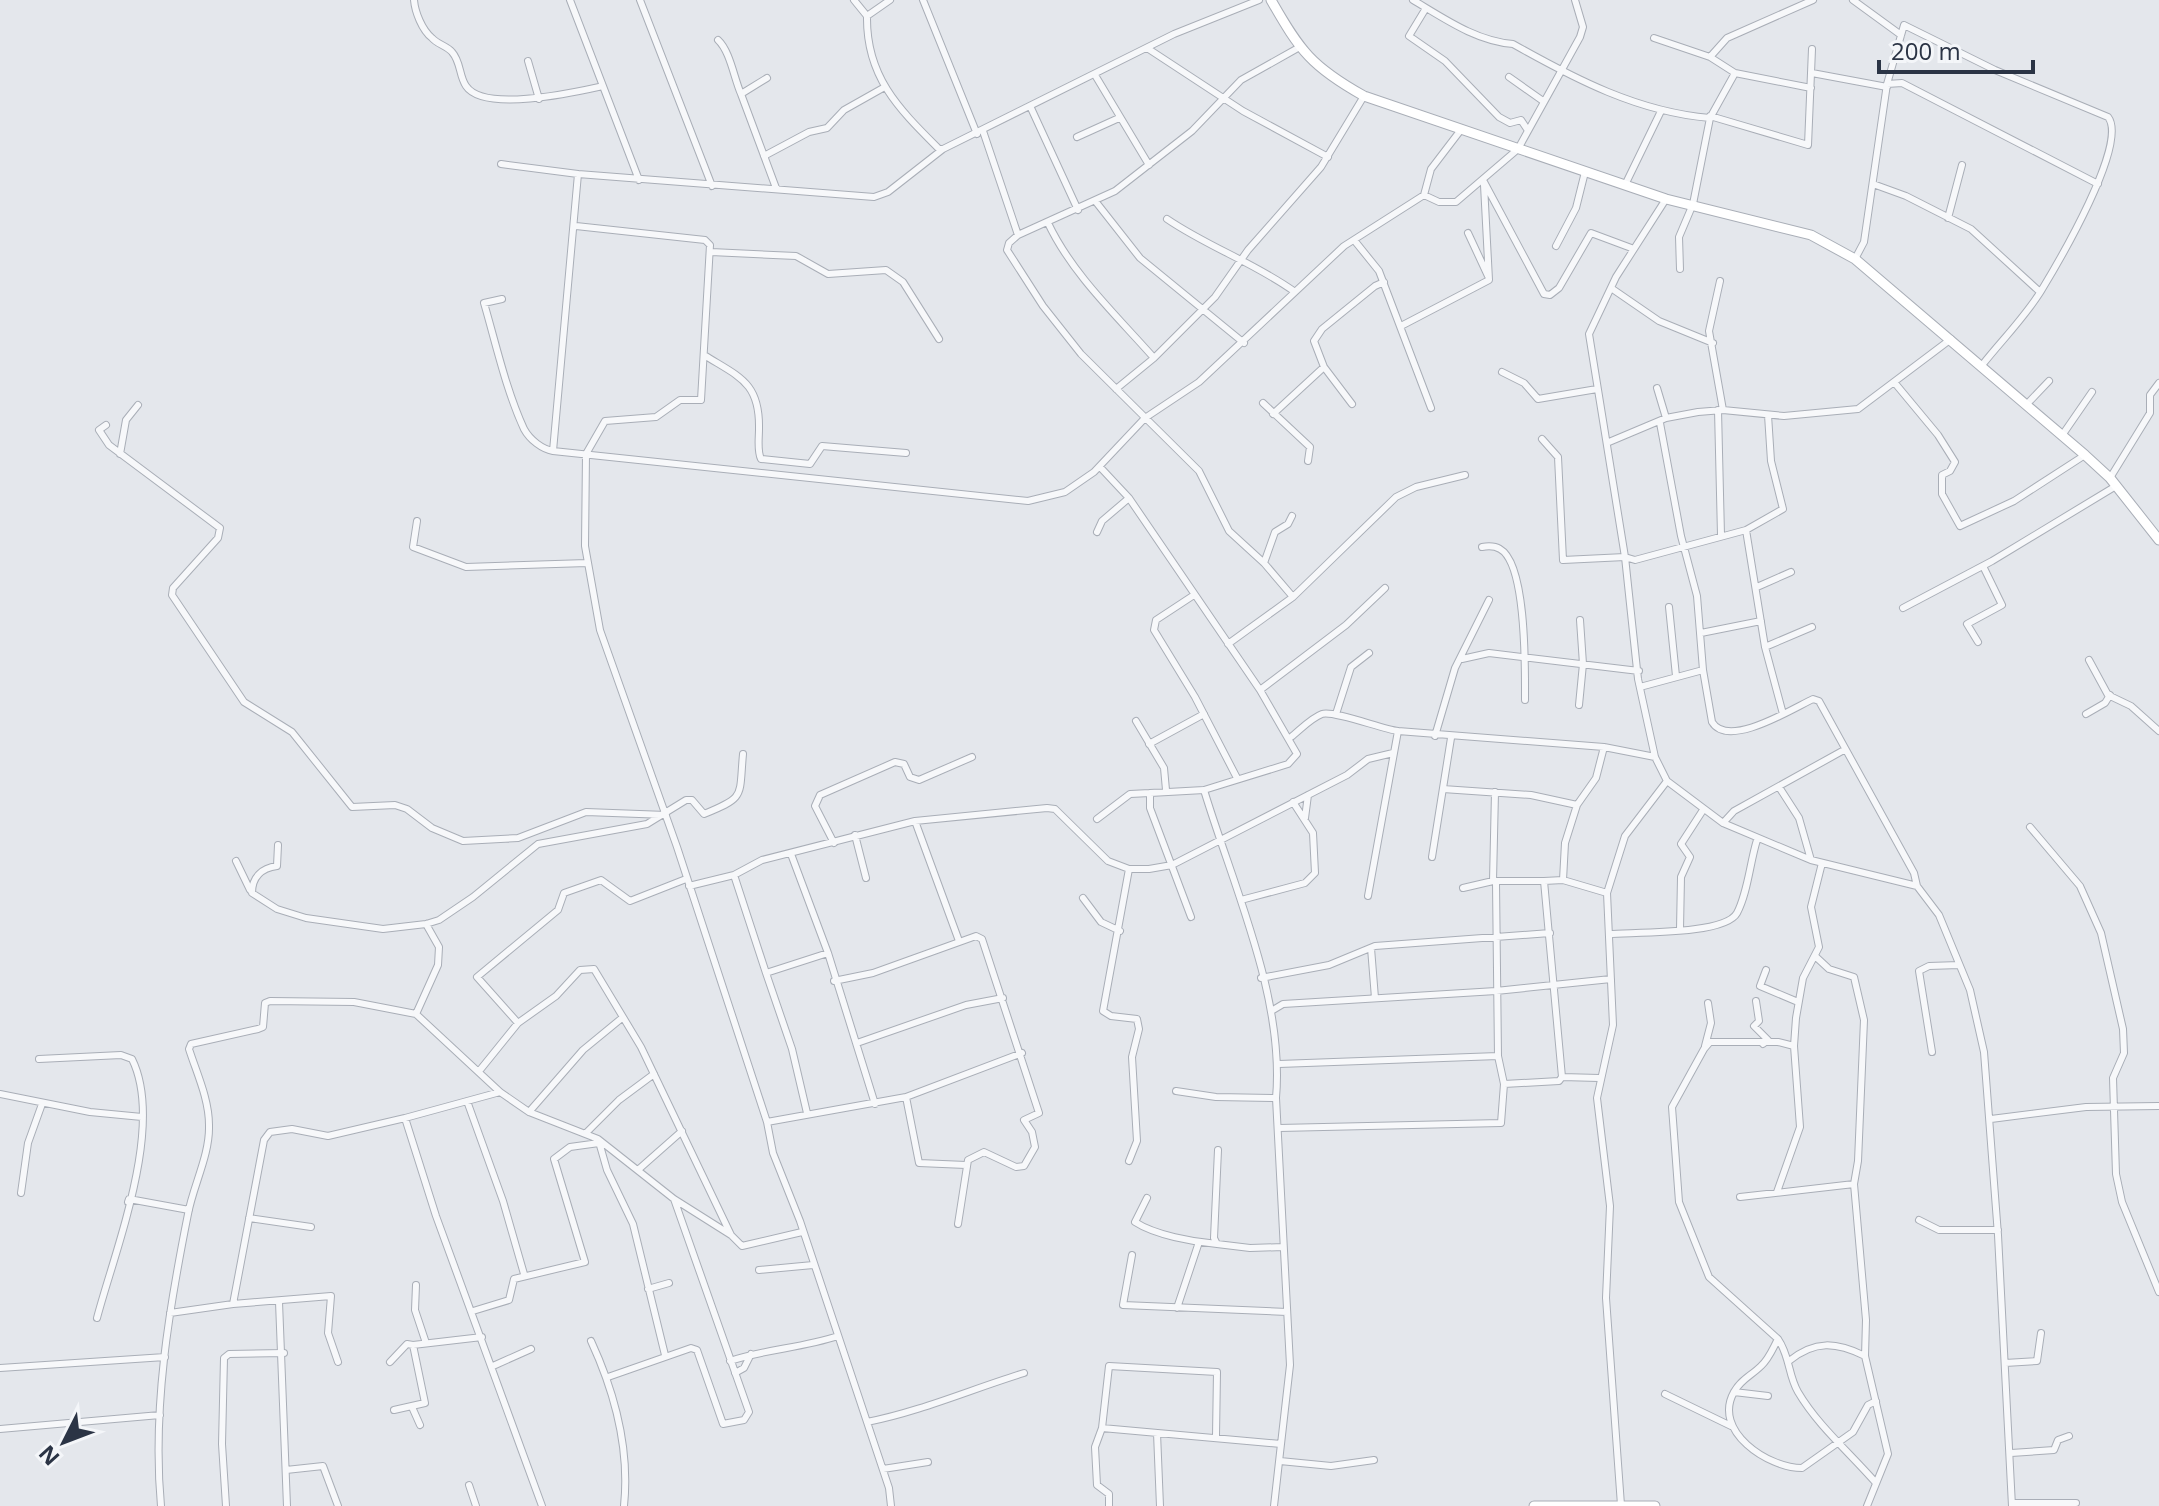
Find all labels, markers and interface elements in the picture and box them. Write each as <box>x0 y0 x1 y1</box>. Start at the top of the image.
scale bar <box>1879 24 2033 74</box>
text: 200 m <box>1891 34 1961 67</box>
north arrow <box>24 1402 104 1482</box>
text: N <box>31 1439 66 1473</box>

